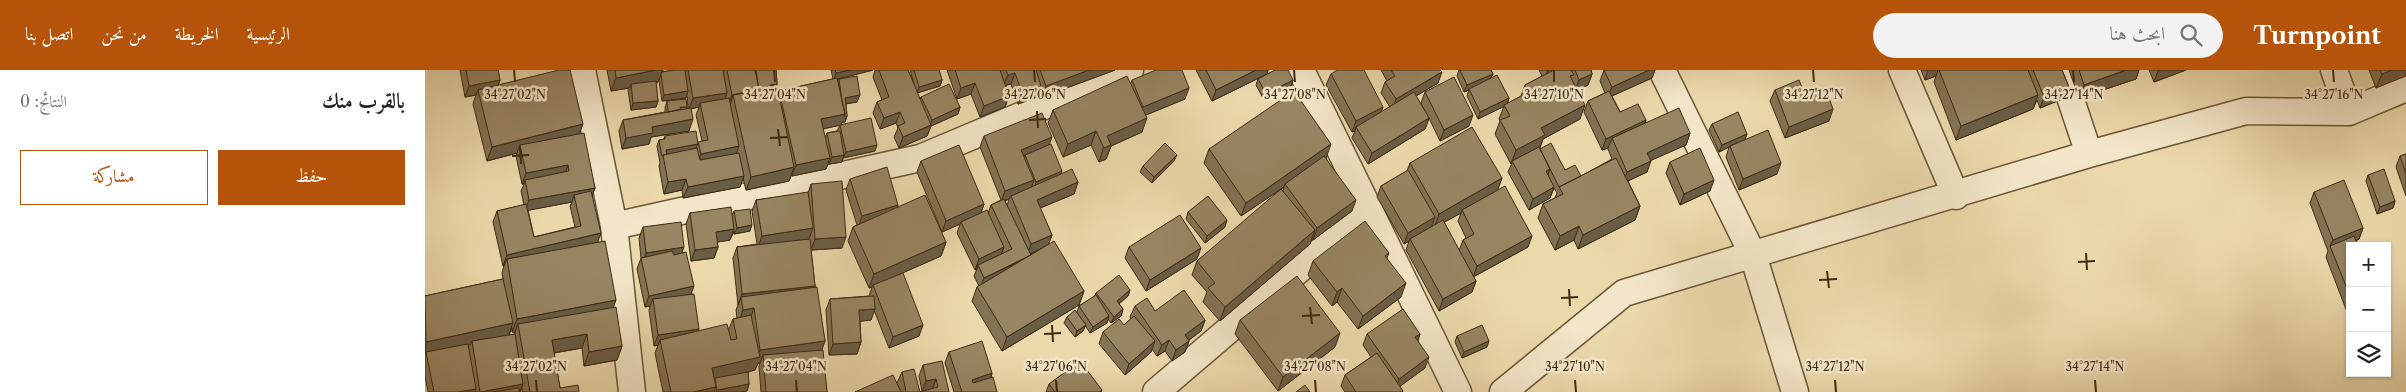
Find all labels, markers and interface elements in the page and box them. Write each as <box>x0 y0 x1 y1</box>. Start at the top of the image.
search box <box>1873 13 2223 58</box>
icon: search <box>2177 21 2205 49</box>
text: Turnpoint <box>2253 21 2381 50</box>
text: ابحث هنا <box>2109 22 2165 45</box>
text: اتصل بنا <box>25 23 73 45</box>
text: من نحن <box>101 23 147 45</box>
text: الخريطة <box>175 23 219 45</box>
text: الرئيسية <box>247 23 290 45</box>
text: 34°27'02"N <box>484 87 546 102</box>
text: 34°27'04"N <box>744 87 806 102</box>
text: 34°27'06"N <box>1004 87 1066 102</box>
text: 34°27'08"N <box>1264 87 1326 102</box>
text: 34°27'10"N <box>1524 87 1584 102</box>
text: 34°27'12"N <box>1784 87 1844 102</box>
text: 34°27'14"N <box>2044 87 2104 102</box>
text: 34°27'16"N <box>2304 87 2364 102</box>
text: بالقرب منك <box>322 88 405 113</box>
text: النتائج: 0 <box>20 91 67 111</box>
button: مشاركة <box>20 150 208 205</box>
button: حفظ <box>218 150 405 205</box>
map controls <box>2346 242 2391 377</box>
button: + <box>2346 242 2391 287</box>
button: − <box>2346 287 2391 332</box>
button: layers <box>2346 332 2391 377</box>
text: 34°27'02"N <box>505 359 567 374</box>
text: 34°27'04"N <box>765 359 827 374</box>
text: 34°27'06"N <box>1025 359 1087 374</box>
text: 34°27'08"N <box>1284 359 1346 374</box>
text: 34°27'10"N <box>1545 359 1605 374</box>
text: 34°27'12"N <box>1805 359 1865 374</box>
text: 34°27'14"N <box>2065 359 2125 374</box>

